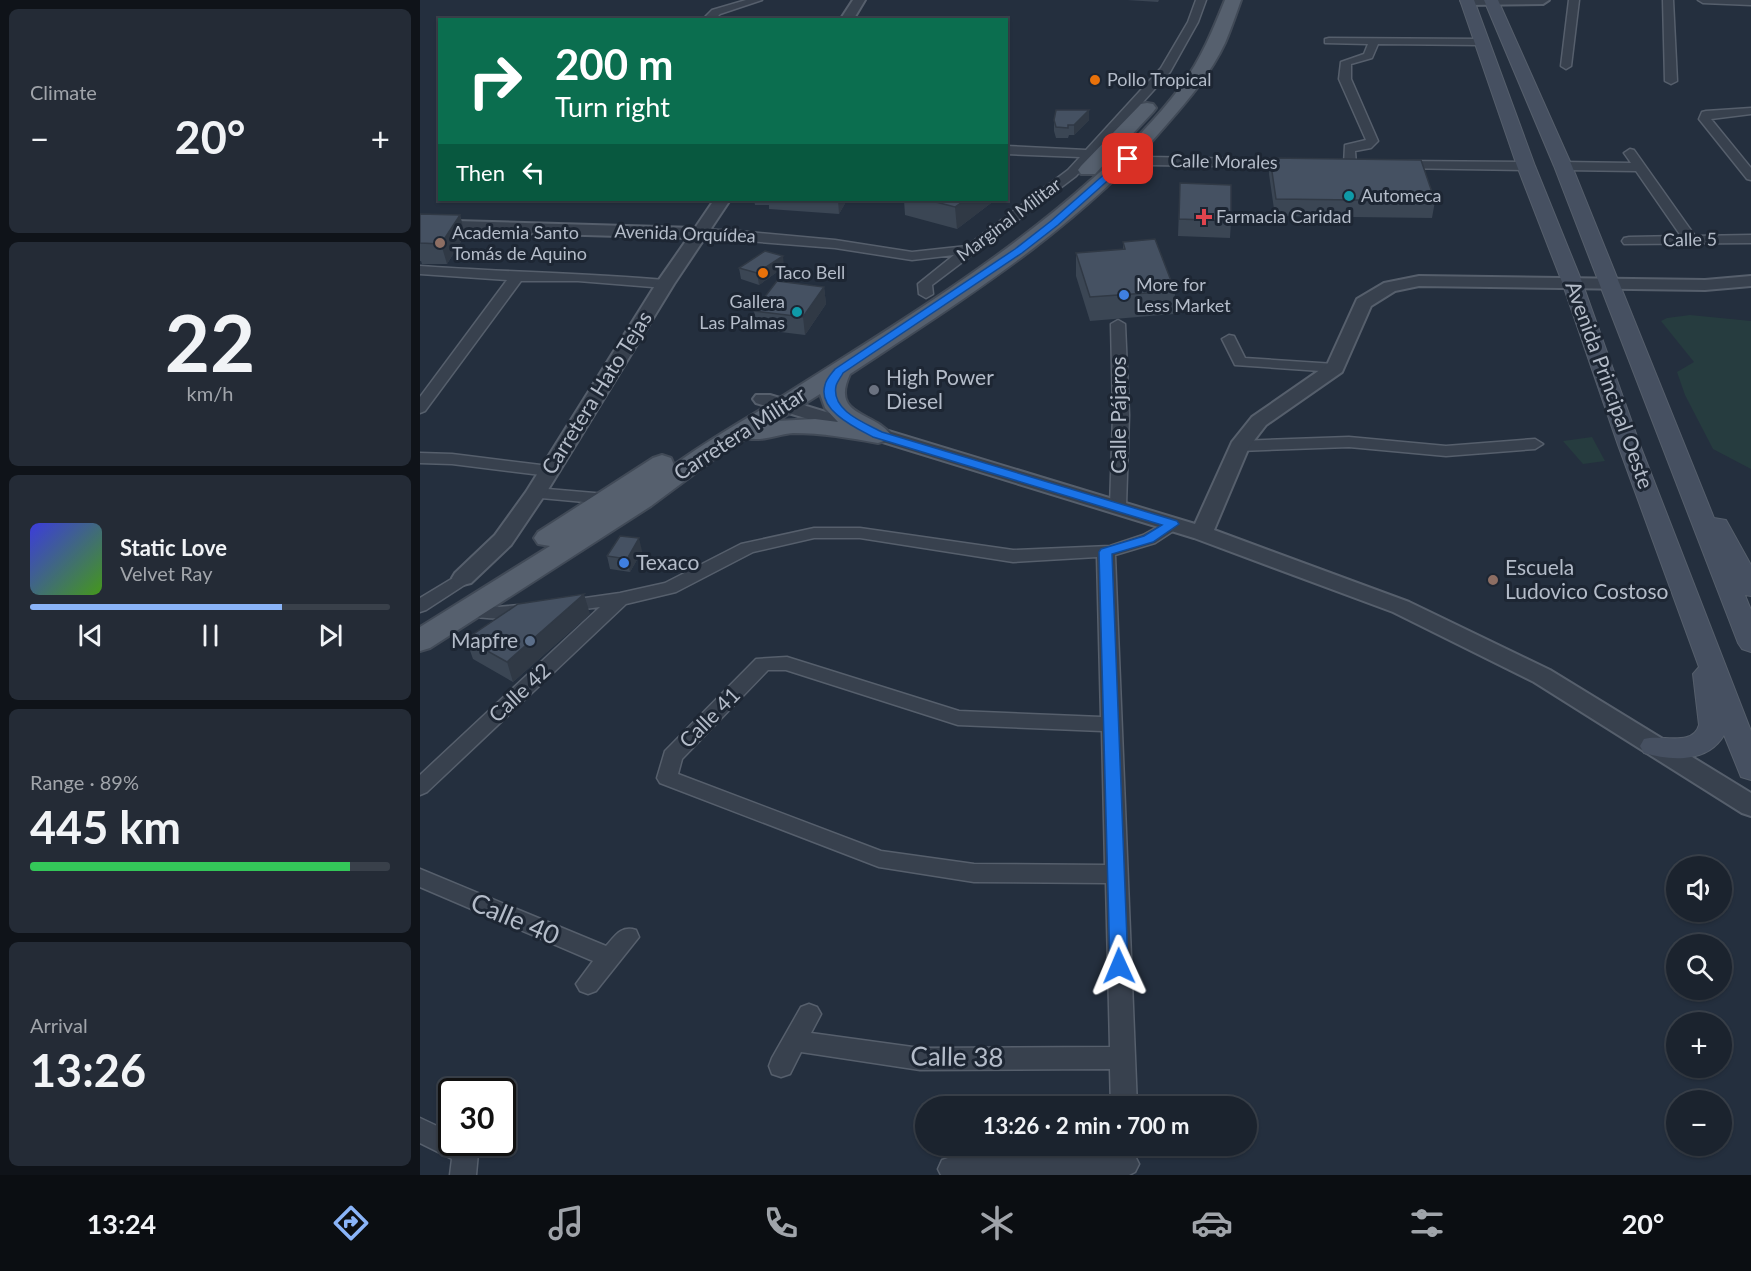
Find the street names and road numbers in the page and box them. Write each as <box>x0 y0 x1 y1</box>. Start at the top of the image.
street label: Calle Morales <box>1170 149 1278 173</box>
street label: Marginal Militar <box>952 173 1065 266</box>
street label: Avenida Orquídea <box>614 220 756 246</box>
street label: Calle 5 <box>1663 228 1717 250</box>
street label: Avenida Principal Oeste <box>1561 277 1660 492</box>
street label: Carretera Hato Tejas <box>535 306 656 478</box>
street label: Calle Pájaros <box>1105 356 1130 474</box>
street label: Carretera Militar <box>669 381 810 485</box>
street label: Calle 42 <box>483 657 555 727</box>
street label: Calle 41 <box>674 682 744 752</box>
street label: Calle 40 <box>466 885 564 951</box>
street label: Calle 38 <box>910 1039 1004 1073</box>

